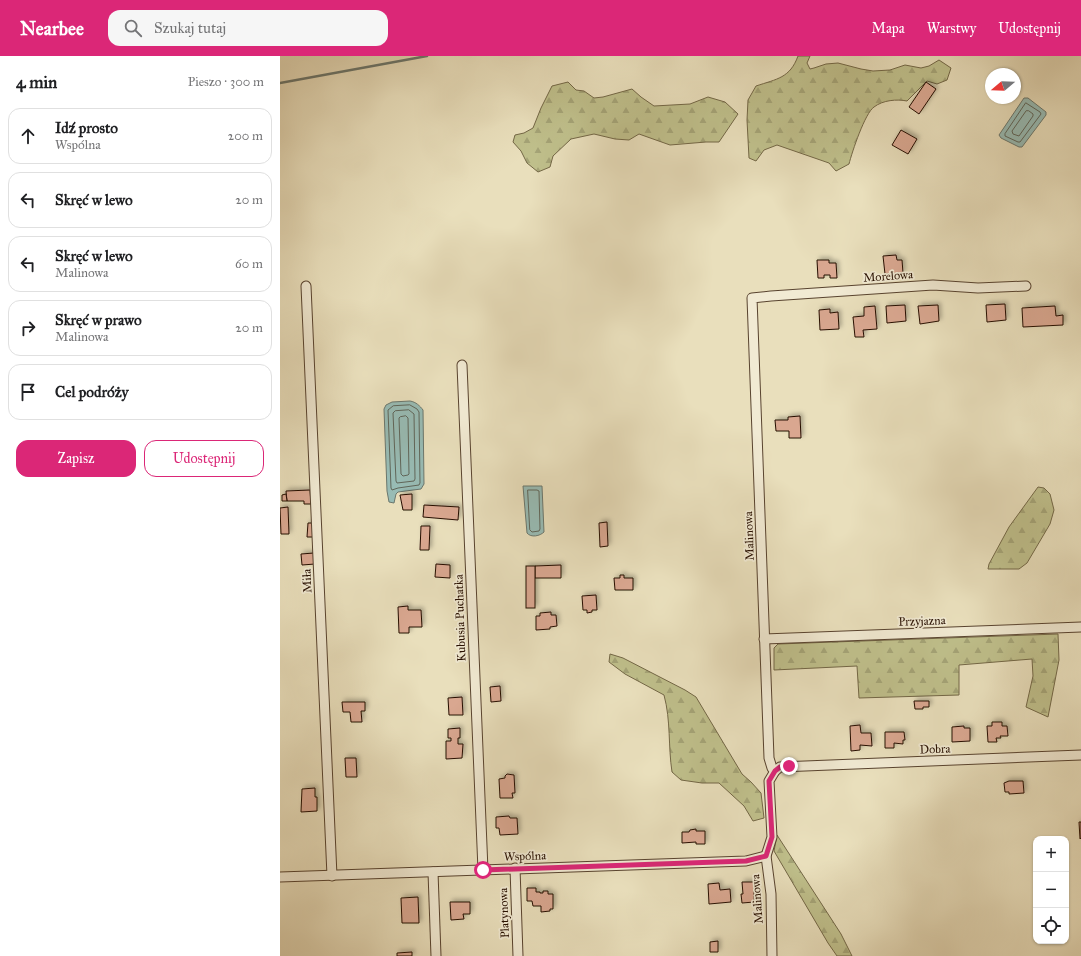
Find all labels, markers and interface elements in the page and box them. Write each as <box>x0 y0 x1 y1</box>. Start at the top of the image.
search box <box>108 10 388 46</box>
text: Nearbee <box>20 17 84 40</box>
icon: search <box>122 17 144 39</box>
text: Szukaj tutaj <box>154 19 226 37</box>
text: Mapa <box>872 20 905 37</box>
text: Warstwy <box>927 20 976 37</box>
text: Udostępnij <box>998 20 1061 37</box>
north arrow <box>985 68 1021 104</box>
text: 4 min <box>16 72 57 93</box>
text: Pieszo · 300 m <box>188 74 264 90</box>
text: Idź prosto <box>55 119 118 137</box>
icon: ahead <box>17 125 39 147</box>
text: 200 m <box>228 128 263 144</box>
text: Wspólna <box>55 137 101 153</box>
icon: left <box>17 189 39 211</box>
text: Skręć w lewo <box>55 191 133 209</box>
text: 20 m <box>235 192 263 208</box>
text: Skręć w lewo <box>55 247 133 265</box>
icon: left <box>17 253 39 275</box>
text: 60 m <box>235 256 263 272</box>
text: Malinowa <box>55 265 109 281</box>
street label: Morelowa <box>863 267 914 285</box>
text: Skręć w prawo <box>55 311 142 329</box>
icon: right <box>17 317 39 339</box>
text: 20 m <box>235 320 263 336</box>
text: Malinowa <box>55 329 109 345</box>
icon: arrive <box>17 381 39 403</box>
text: Cel podróży <box>55 383 129 401</box>
button: Zapisz <box>16 440 136 477</box>
button: Udostępnij <box>144 440 264 477</box>
street label: Malinowa <box>741 510 757 561</box>
street label: Miła <box>299 568 315 593</box>
street label: Kubusia Puchatka <box>451 573 469 662</box>
street label: Przyjazna <box>898 613 947 629</box>
street label: Dobra <box>919 741 952 757</box>
route end <box>780 757 798 775</box>
map controls <box>1033 836 1069 944</box>
button: + <box>1033 836 1069 872</box>
street label: Wspólna <box>504 848 547 864</box>
route start <box>474 861 492 879</box>
button: − <box>1033 872 1069 908</box>
street label: Malinowa <box>748 873 766 924</box>
street label: Platynowa <box>496 887 512 938</box>
button: locate <box>1033 908 1069 944</box>

